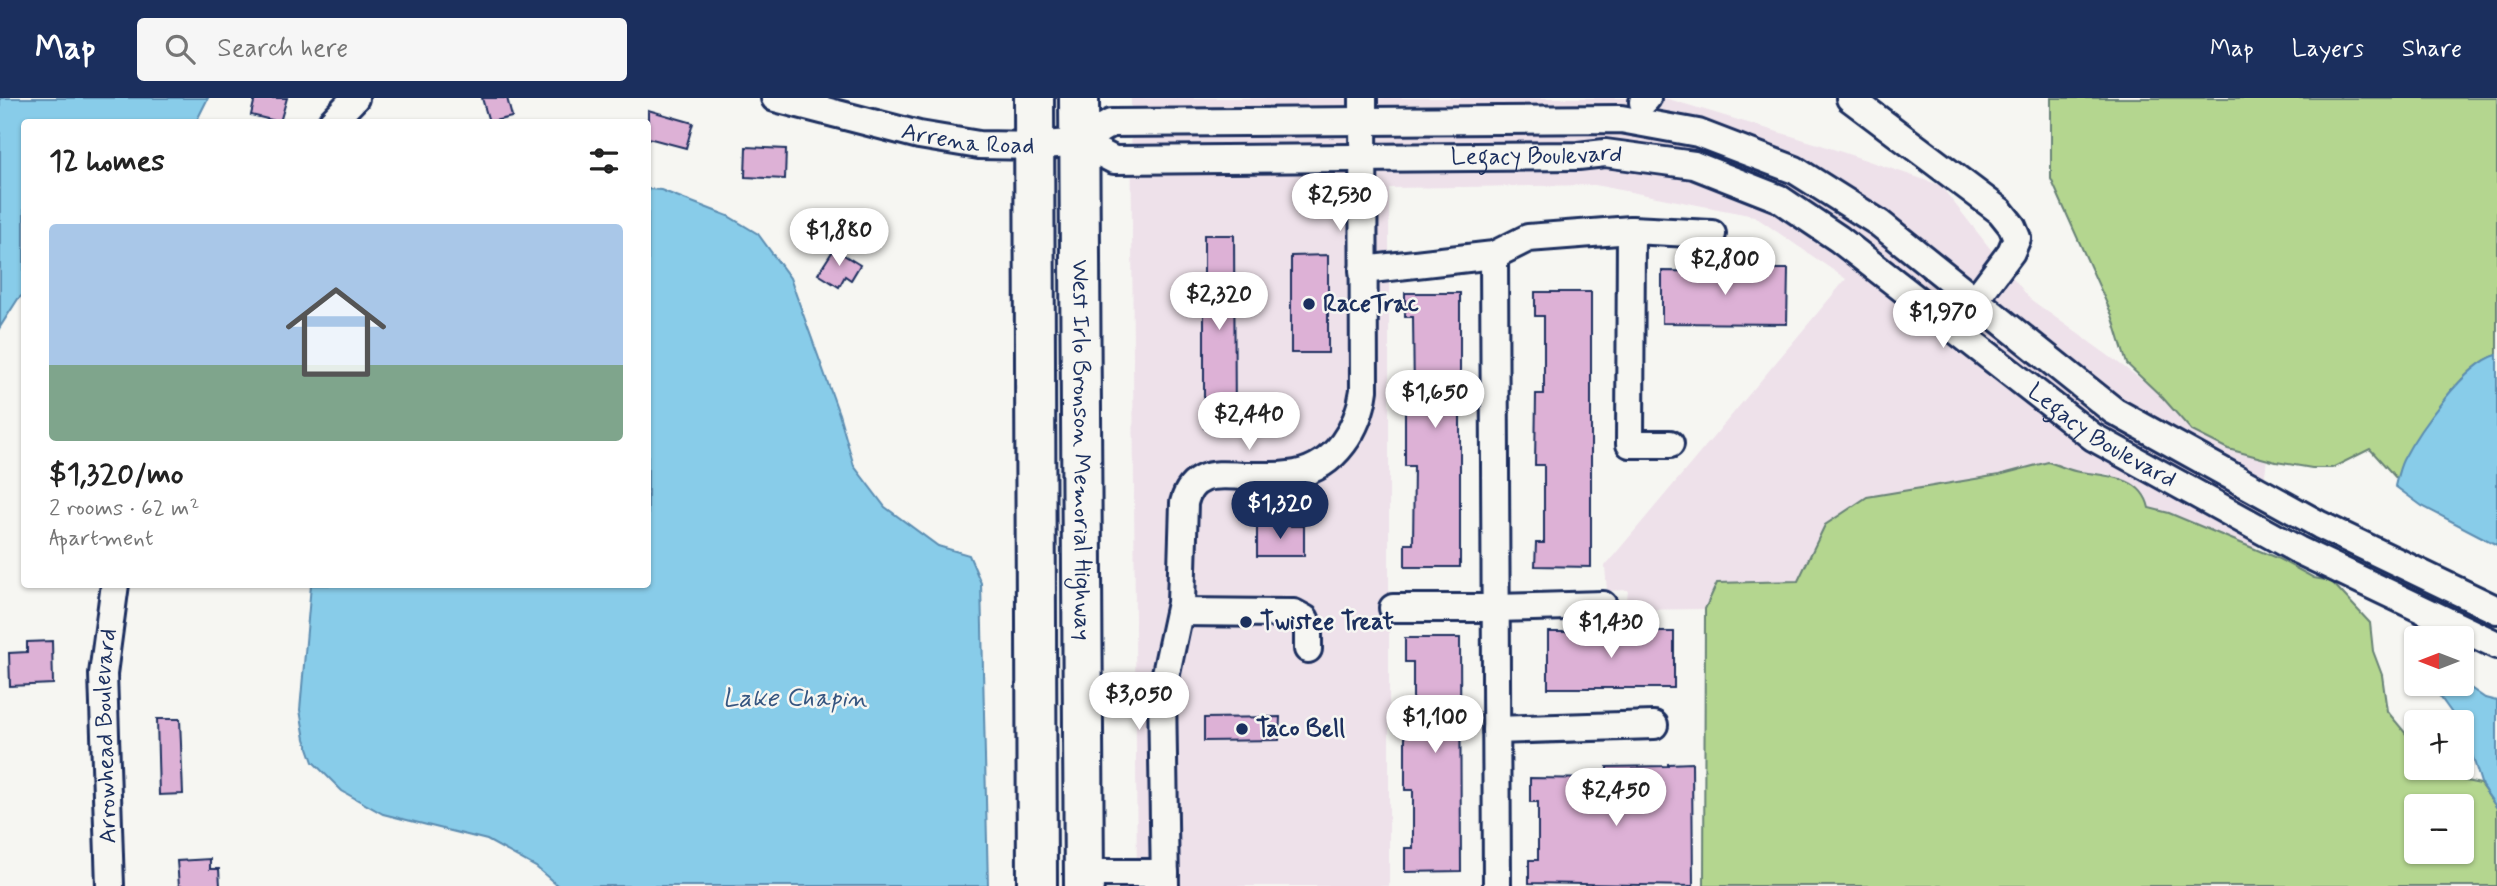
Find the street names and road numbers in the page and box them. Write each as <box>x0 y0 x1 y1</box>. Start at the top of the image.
street label: Arrena Road <box>898 116 1035 162</box>
street label: Legacy Boulevard <box>1451 137 1624 175</box>
street label: West Irlo Bronson Memorial Highway <box>1065 259 1098 641</box>
street label: Legacy Boulevard <box>2021 376 2182 495</box>
street label: Arrowhead Boulevard <box>88 627 124 844</box>

